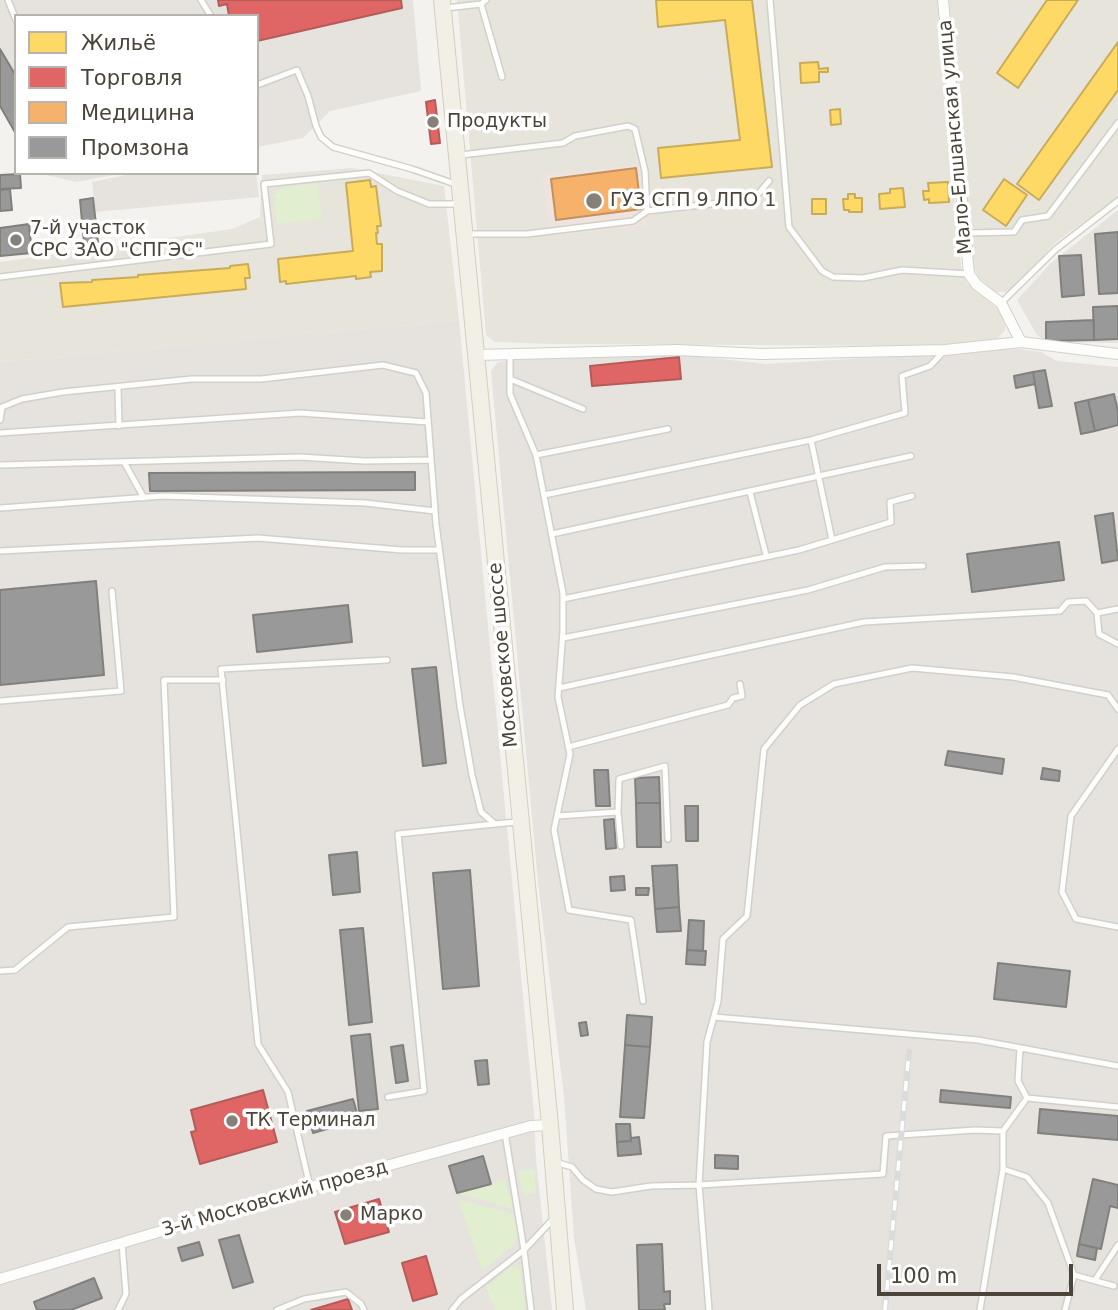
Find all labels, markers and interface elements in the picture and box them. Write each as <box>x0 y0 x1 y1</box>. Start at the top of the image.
legend <box>14 14 259 175</box>
street label: Мало-Елшанская улица <box>934 19 978 255</box>
text: Жильё <box>81 31 156 55</box>
text: Торговля <box>81 66 182 90</box>
text: Медицина <box>81 101 195 125</box>
place label: Продукты <box>447 111 547 133</box>
marker: Продукты <box>425 114 441 130</box>
text: Промзона <box>81 136 189 160</box>
place label: ГУЗ СГП 9 ЛПО 1 <box>610 190 776 212</box>
marker: ГУЗ СГП 9 ЛПО 1 <box>584 191 604 211</box>
place label: 7-й участок СРС ЗАО "СПГЭС" <box>30 218 203 262</box>
marker: 7-й участок СРС ЗАО "СПГЭС" <box>8 232 24 248</box>
street label: Московское шоссе <box>485 562 523 748</box>
place label: ТК Терминал <box>246 1110 375 1132</box>
marker: ТК Терминал <box>224 1113 240 1129</box>
street label: 3-й Московский проезд <box>159 1156 391 1242</box>
place label: Марко <box>360 1204 423 1226</box>
marker: Марко <box>338 1207 354 1223</box>
scale bar <box>880 1250 1076 1294</box>
text: 100 m <box>890 1264 957 1288</box>

